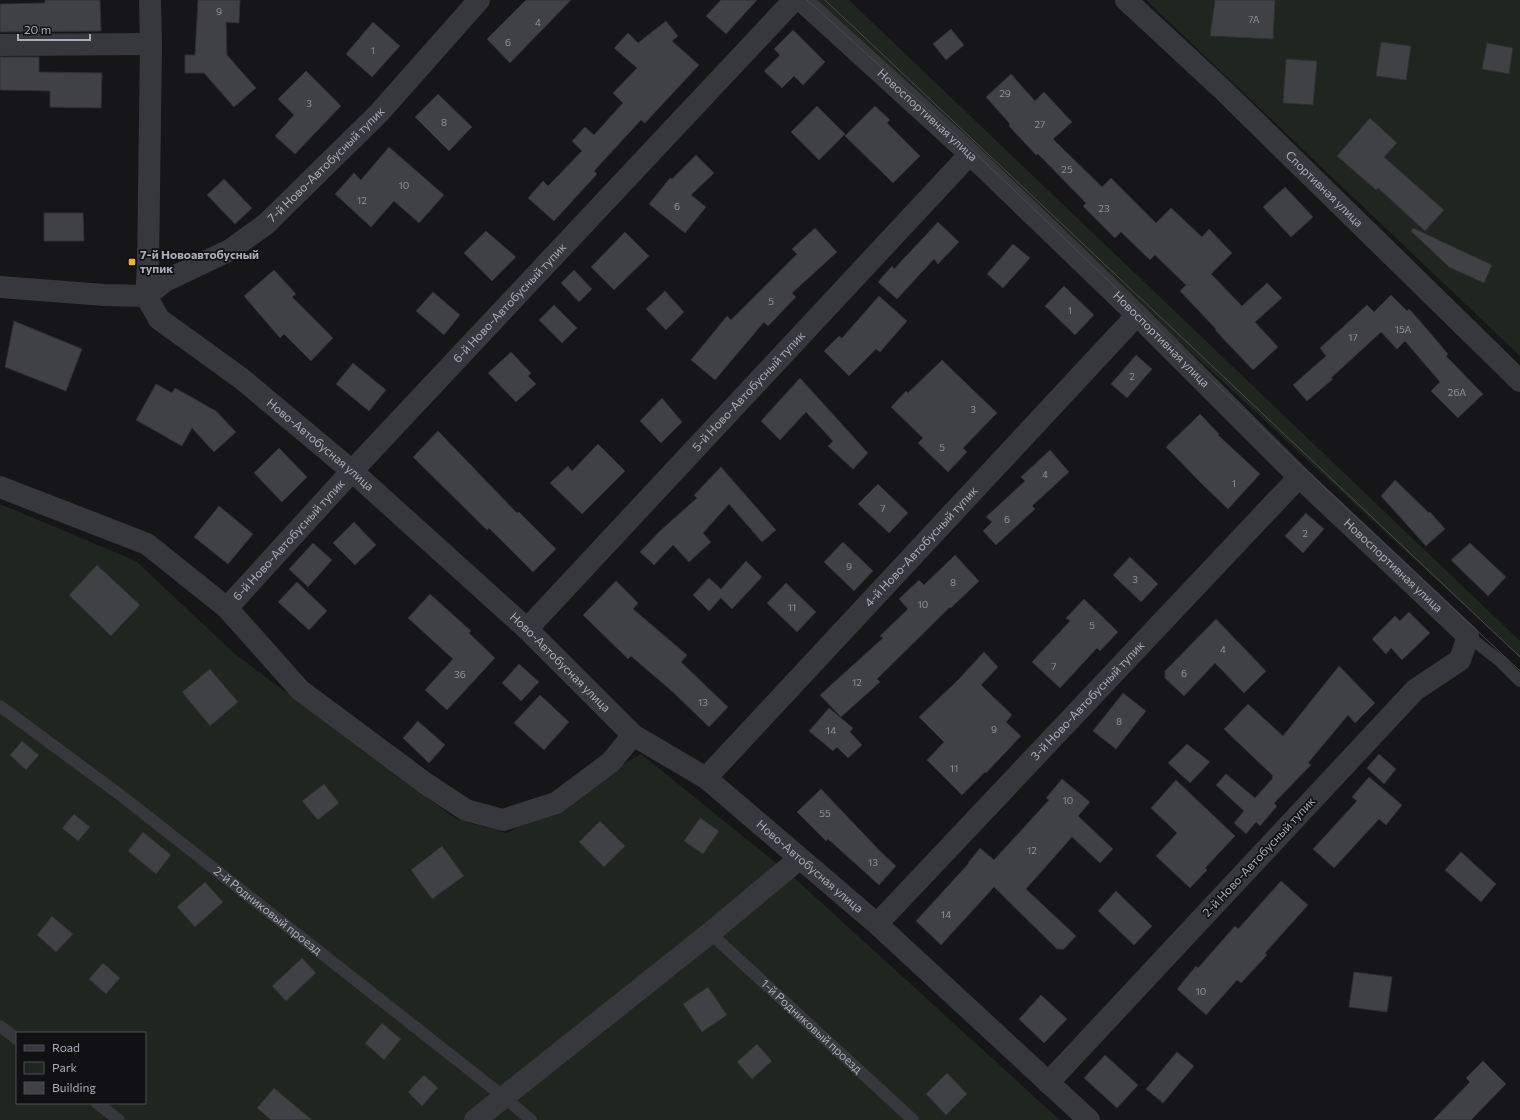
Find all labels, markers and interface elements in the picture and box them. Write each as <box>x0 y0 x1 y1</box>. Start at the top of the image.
house number: 9 <box>216 5 222 17</box>
house number: 7А <box>1248 13 1260 25</box>
scale bar <box>18 16 90 42</box>
house number: 4 <box>535 16 541 28</box>
text: 20 m <box>24 22 51 36</box>
house number: 6 <box>505 36 511 48</box>
house number: 1 <box>371 44 375 56</box>
street label: Новоспортивная улица <box>875 65 981 163</box>
house number: 29 <box>999 87 1011 99</box>
house number: 3 <box>306 97 312 109</box>
street label: 7-й Ново-Автобусный тупик <box>264 103 387 225</box>
house number: 8 <box>441 116 447 128</box>
house number: 27 <box>1035 118 1045 130</box>
street label: Спортивная улица <box>1283 148 1366 229</box>
house number: 25 <box>1061 163 1073 175</box>
house number: 10 <box>399 179 409 191</box>
house number: 12 <box>357 194 367 206</box>
house number: 6 <box>674 200 680 212</box>
house number: 23 <box>1098 202 1110 214</box>
street label: 6-й Ново-Автобусный тупик <box>449 239 569 365</box>
place label: 7-й Новоавтобусный тупик <box>140 247 259 275</box>
marker: 7-й Новоавтобусный тупик <box>127 257 137 267</box>
street label: Новоспортивная улица <box>1111 288 1213 390</box>
house number: 5 <box>768 295 774 307</box>
house number: 1 <box>1068 304 1072 316</box>
house number: 15А <box>1395 323 1411 335</box>
street label: 5-й Ново-Автобусный тупик <box>689 327 808 454</box>
house number: 17 <box>1348 331 1358 343</box>
house number: 2 <box>1129 370 1135 382</box>
house number: 26А <box>1448 386 1466 398</box>
street label: Ново-Автобусная улица <box>265 395 377 493</box>
house number: 3 <box>970 403 976 415</box>
house number: 5 <box>939 441 945 453</box>
house number: 4 <box>1042 468 1048 480</box>
street label: 6-й Ново-Автобусный тупик <box>229 475 348 603</box>
house number: 1 <box>1232 477 1236 489</box>
street label: 4-й Ново-Автобусный тупик <box>861 483 980 609</box>
house number: 7 <box>880 502 886 514</box>
house number: 6 <box>1004 513 1010 525</box>
street label: Новоспортивная улица <box>1342 515 1446 615</box>
house number: 2 <box>1302 527 1308 539</box>
house number: 9 <box>846 560 852 572</box>
house number: 3 <box>1132 573 1138 585</box>
house number: 8 <box>950 576 956 588</box>
house number: 10 <box>918 598 928 610</box>
house number: 11 <box>788 601 796 613</box>
street label: Ново-Автобусная улица <box>508 609 614 714</box>
house number: 5 <box>1089 619 1095 631</box>
street label: 3-й Ново-Автобусный тупик <box>1027 637 1147 763</box>
house number: 4 <box>1220 643 1226 655</box>
house number: 7 <box>1051 660 1057 672</box>
house number: 6 <box>1181 667 1187 679</box>
house number: 36 <box>454 668 466 680</box>
house number: 12 <box>852 676 862 688</box>
house number: 13 <box>698 696 708 708</box>
house number: 8 <box>1116 715 1122 727</box>
house number: 9 <box>991 723 997 735</box>
house number: 14 <box>826 724 836 736</box>
house number: 11 <box>950 762 958 774</box>
street label: 2-й Ново-Автобусный тупик <box>1199 793 1318 919</box>
house number: 10 <box>1063 794 1073 806</box>
house number: 55 <box>819 807 831 819</box>
street label: Ново-Автобусная улица <box>754 816 866 915</box>
house number: 12 <box>1027 844 1037 856</box>
house number: 13 <box>868 856 878 868</box>
street label: 2-й Родниковый проезд <box>211 863 325 957</box>
house number: 14 <box>941 908 951 920</box>
street label: 1-й Родниковый проезд <box>759 976 866 1076</box>
house number: 10 <box>1196 985 1206 997</box>
legend <box>16 1032 146 1104</box>
text: Road <box>52 1040 80 1054</box>
text: Park <box>52 1060 78 1074</box>
text: Building <box>52 1080 96 1094</box>

